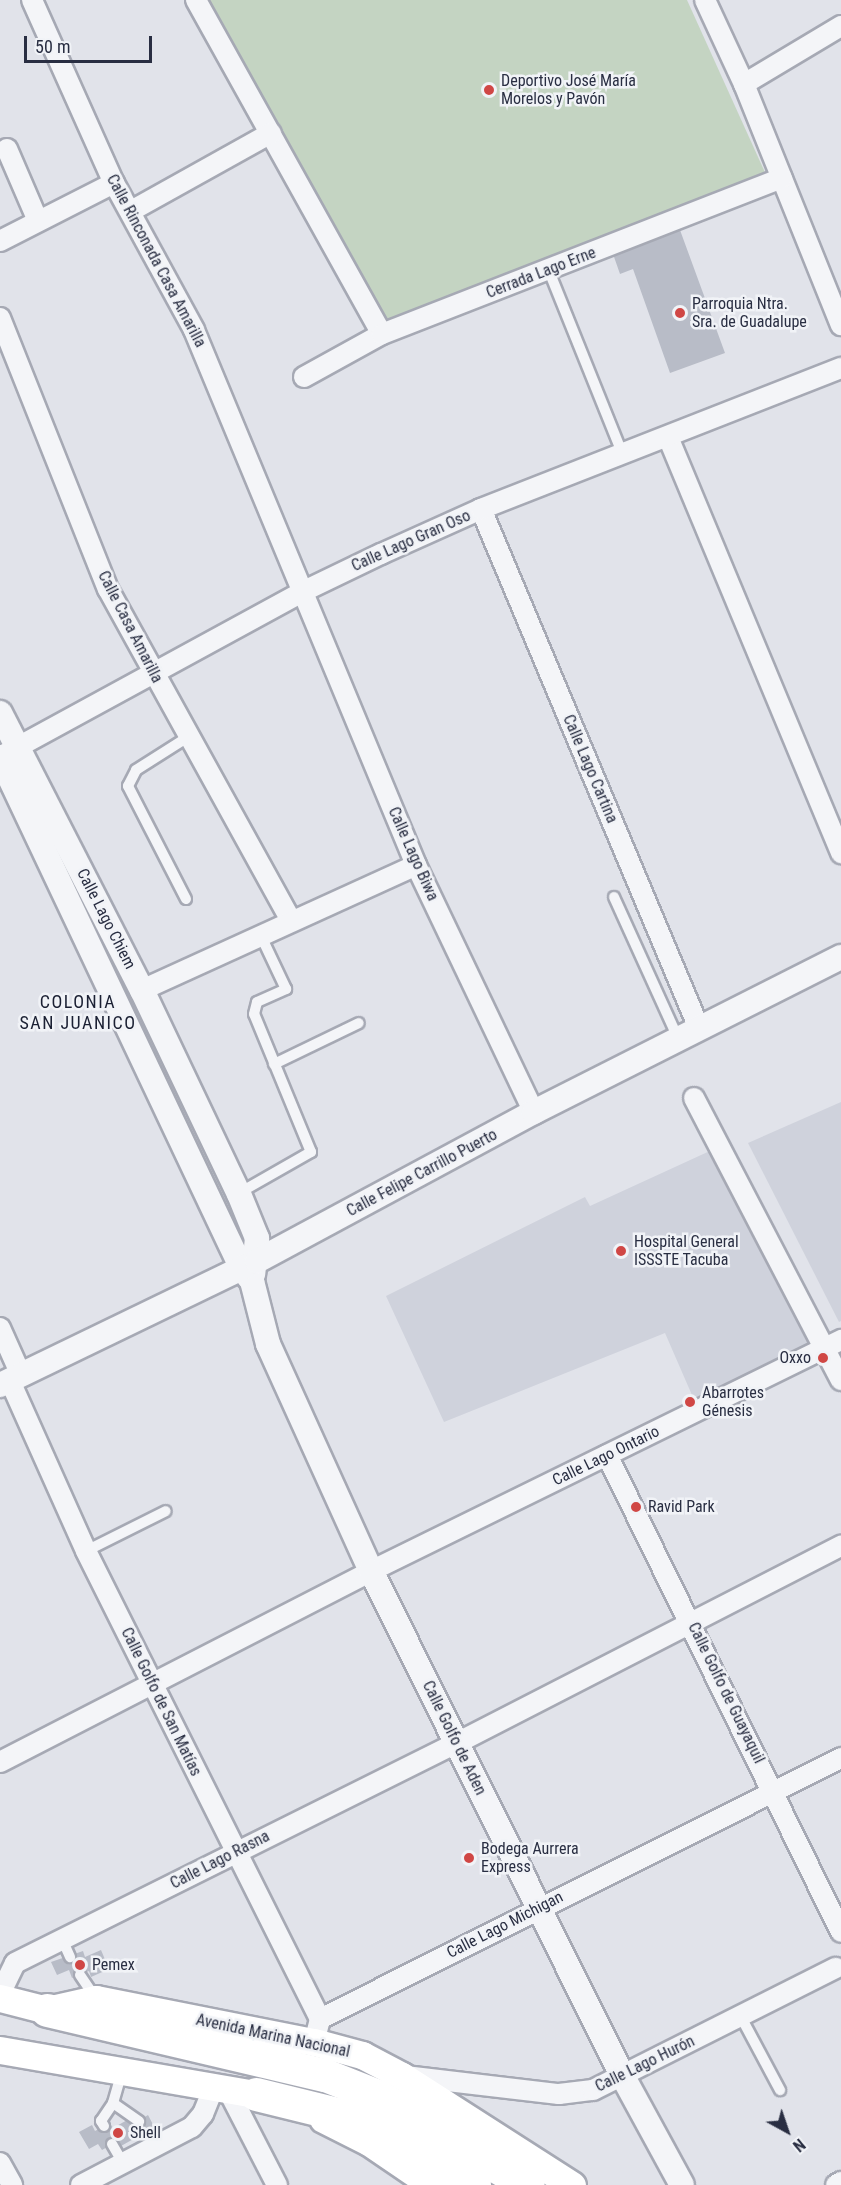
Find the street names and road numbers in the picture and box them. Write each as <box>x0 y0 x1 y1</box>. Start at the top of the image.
street label: Calle Rinconada Casa Amarilla <box>102 171 210 351</box>
street label: Cerrada Lago Erne <box>483 243 599 303</box>
street label: Calle Lago Gran Oso <box>349 506 473 576</box>
street label: Calle Casa Amarilla <box>94 568 166 686</box>
street label: Calle Lago Cartina <box>559 712 621 826</box>
street label: Calle Lago Biwa <box>384 804 442 904</box>
street label: Calle Lago Chiem <box>72 866 140 972</box>
street label: Calle Felipe Carrillo Puerto <box>343 1125 501 1221</box>
street label: Calle Lago Ontario <box>549 1422 663 1490</box>
street label: Calle Golfo de Guayaquil <box>684 1619 768 1767</box>
street label: Calle Golfo de San Matías <box>117 1625 205 1779</box>
street label: Calle Golfo de Aden <box>418 1678 490 1798</box>
street label: Calle Lago Rasna <box>167 1827 273 1893</box>
street label: Calle Lago Michigan <box>444 1887 566 1963</box>
street label: Avenida Marina Nacional <box>194 2010 352 2062</box>
street label: Calle Lago Hurón <box>592 2032 698 2096</box>

